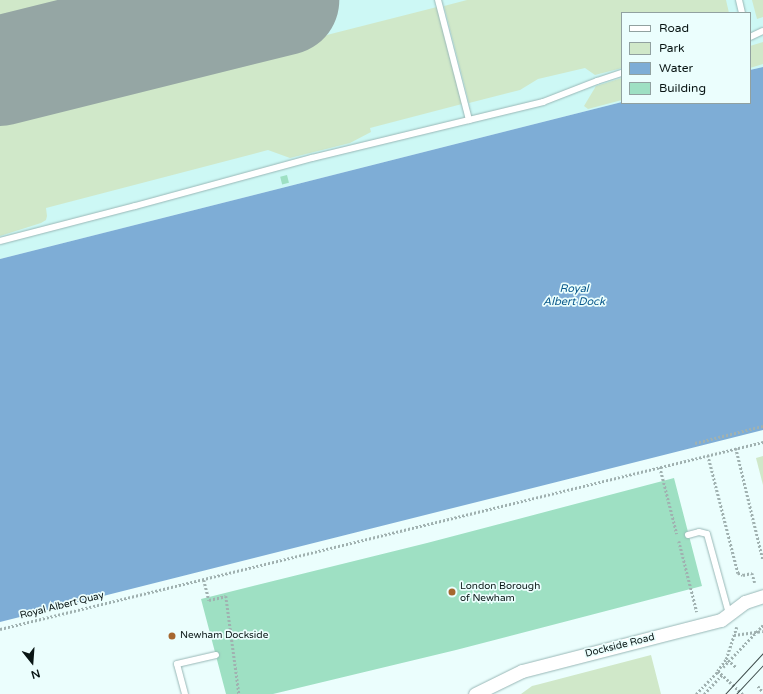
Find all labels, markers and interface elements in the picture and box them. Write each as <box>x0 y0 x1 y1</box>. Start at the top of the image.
legend <box>621 12 751 104</box>
text: Road <box>659 21 689 35</box>
text: Park <box>659 41 685 55</box>
text: Water <box>659 61 693 75</box>
text: Building <box>659 81 706 95</box>
water label: Royal Albert Dock <box>543 283 605 309</box>
place label: London Borough of Newham <box>460 580 540 604</box>
marker: London Borough of Newham <box>447 587 457 597</box>
street label: Royal Albert Quay <box>19 590 105 622</box>
place label: Newham Dockside <box>180 630 268 642</box>
marker: Newham Dockside <box>167 631 177 641</box>
street label: Dockside Road <box>584 632 656 660</box>
north arrow <box>12 642 52 682</box>
text: N <box>30 666 42 681</box>

